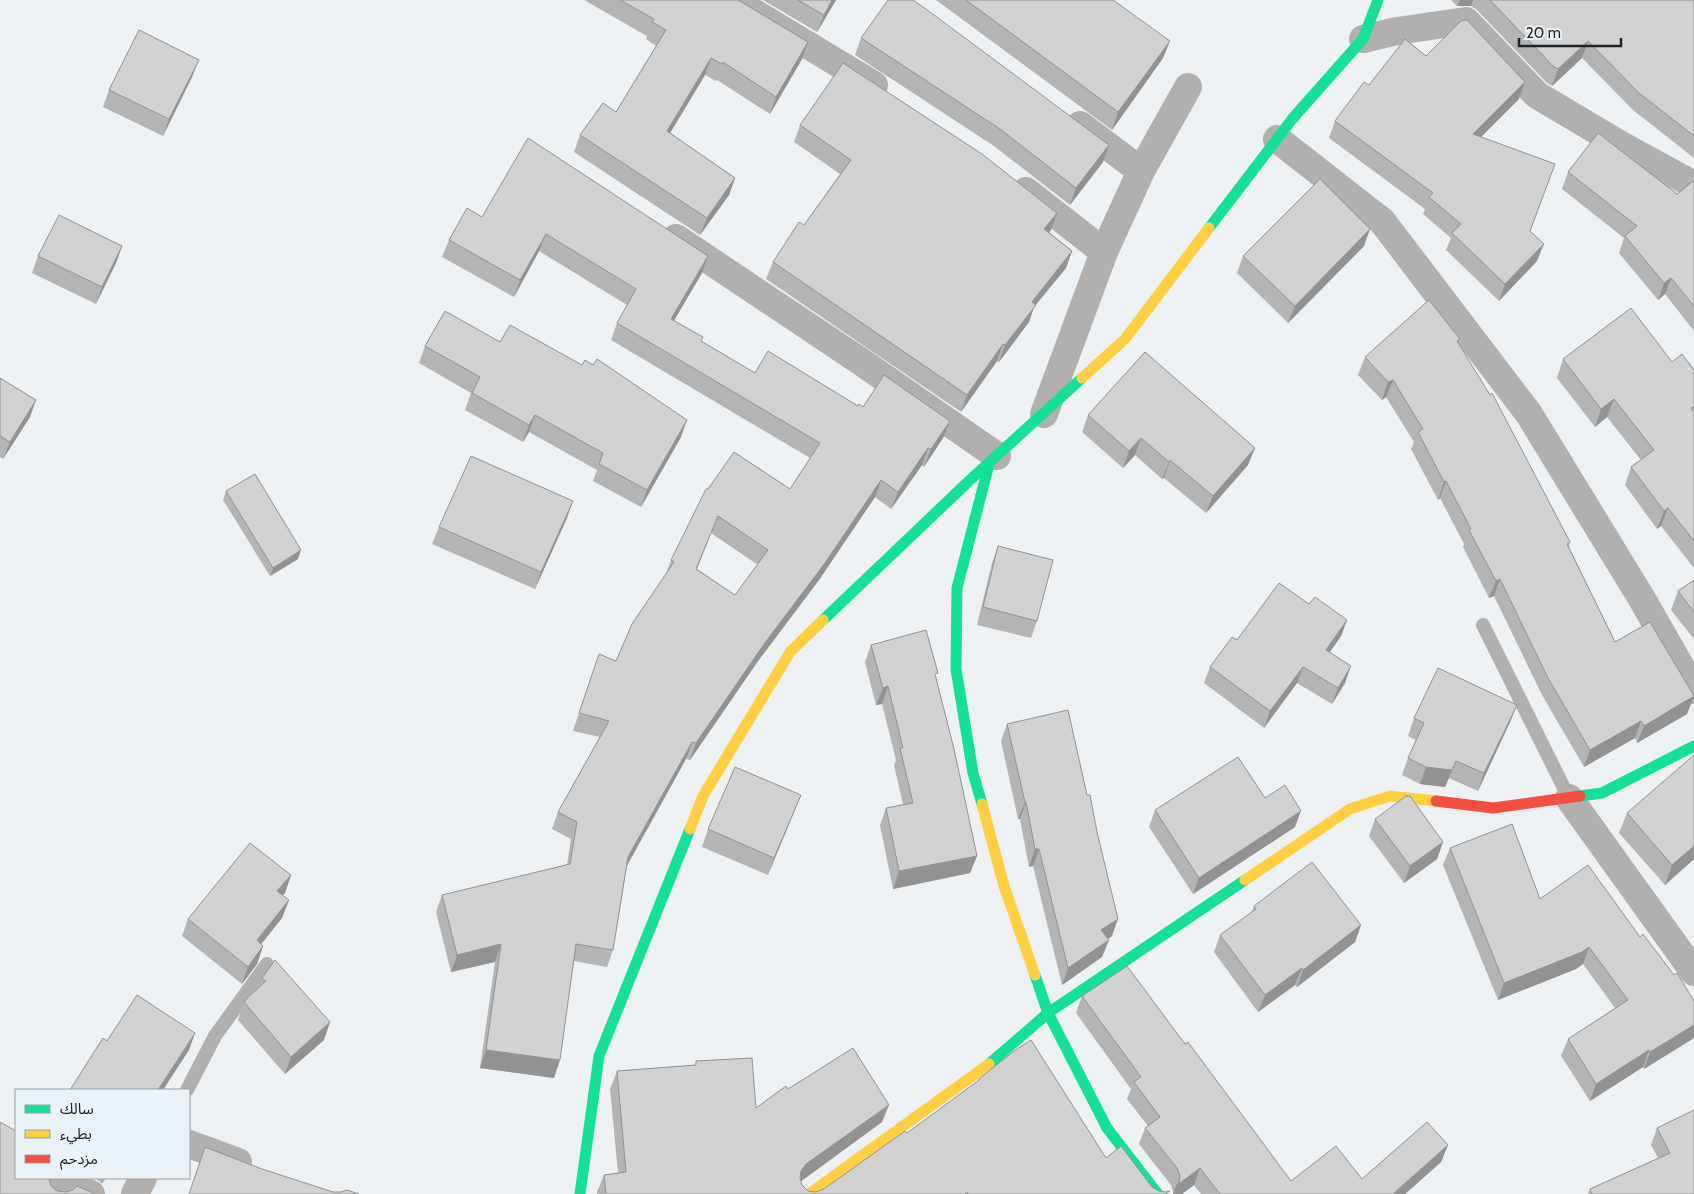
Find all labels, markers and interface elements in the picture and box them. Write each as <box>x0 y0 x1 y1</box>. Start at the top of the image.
scale bar <box>1519 15 1622 47</box>
text: 20 m <box>1526 24 1561 42</box>
legend <box>15 1089 190 1179</box>
text: سالك <box>60 1100 94 1118</box>
text: بطيء <box>60 1125 92 1145</box>
text: مزدحم <box>60 1150 98 1170</box>

